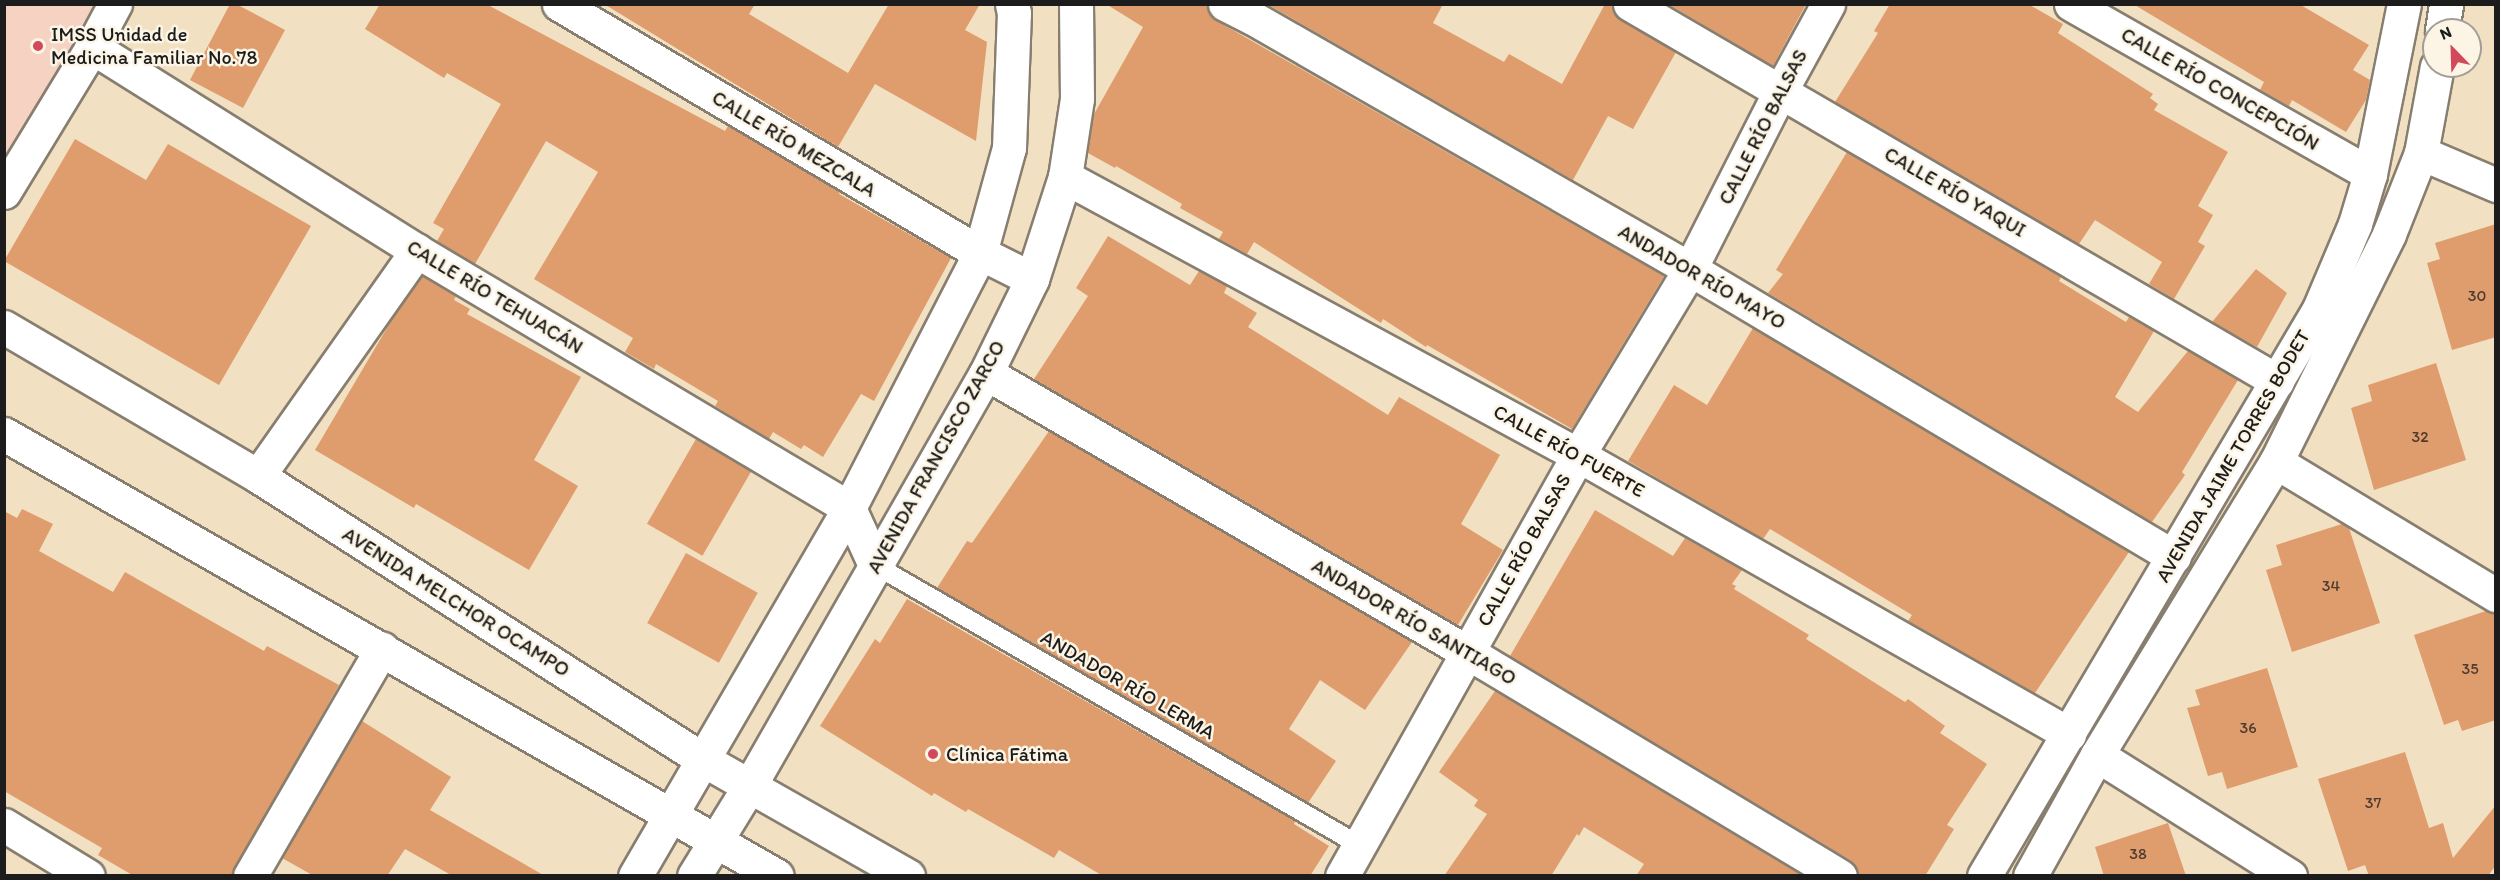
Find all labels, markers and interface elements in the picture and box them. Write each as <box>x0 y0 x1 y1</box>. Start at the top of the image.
north arrow <box>2422 18 2482 78</box>
place label: IMSS Unidad de Medicina Familiar No.78 <box>51 22 258 69</box>
street label: CALLE RÍO CONCEPCIÓN <box>2117 22 2323 156</box>
text: N <box>2437 22 2454 44</box>
marker: IMSS Unidad de Medicina Familiar No.78 <box>29 37 47 55</box>
street label: CALLE RÍO BALSAS <box>1713 45 1813 209</box>
street label: CALLE RÍO MEZCALA <box>708 86 880 202</box>
street label: CALLE RÍO YAQUI <box>1880 142 2030 242</box>
street label: ANDADOR RÍO MAYO <box>1614 219 1790 335</box>
street label: CALLE RÍO TEHUACÁN <box>402 235 588 359</box>
house number: 30 <box>2468 286 2486 306</box>
street label: AVENIDA JAIME TORRES BODET <box>2151 326 2315 586</box>
street label: AVENIDA FRANCISCO ZARCO <box>862 337 1010 577</box>
street label: CALLE RÍO FUERTE <box>1489 399 1649 503</box>
house number: 32 <box>2411 427 2429 447</box>
street label: CALLE RÍO BALSAS <box>1472 469 1576 631</box>
street label: AVENIDA MELCHOR OCAMPO <box>338 522 574 682</box>
street label: ANDADOR RÍO SANTIAGO <box>1309 554 1519 690</box>
house number: 34 <box>2322 576 2340 596</box>
street label: ANDADOR RÍO LERMA <box>1037 625 1219 745</box>
house number: 35 <box>2461 659 2479 679</box>
house number: 36 <box>2239 718 2257 738</box>
place label: Clínica Fátima <box>946 742 1068 766</box>
marker: Clínica Fátima <box>924 745 942 763</box>
house number: 37 <box>2365 793 2381 813</box>
house number: 38 <box>2129 844 2147 864</box>

